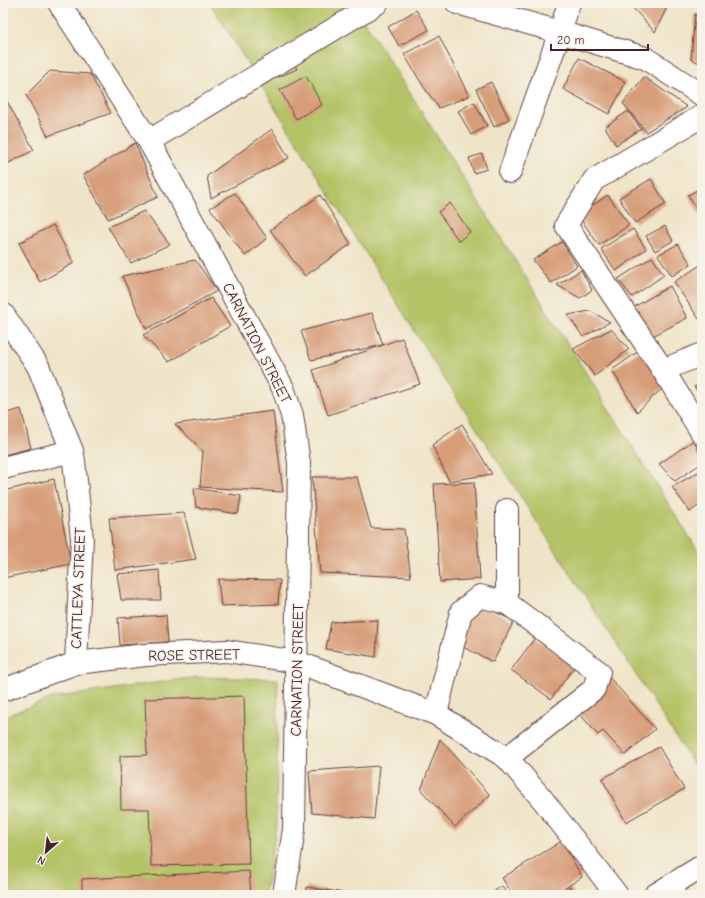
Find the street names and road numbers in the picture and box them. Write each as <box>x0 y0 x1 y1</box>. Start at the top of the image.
street label: CARNATION STREET <box>219 280 295 407</box>
street label: CATTLEYA STREET <box>67 527 89 649</box>
street label: CARNATION STREET <box>287 603 307 737</box>
street label: ROSE STREET <box>148 645 240 665</box>

